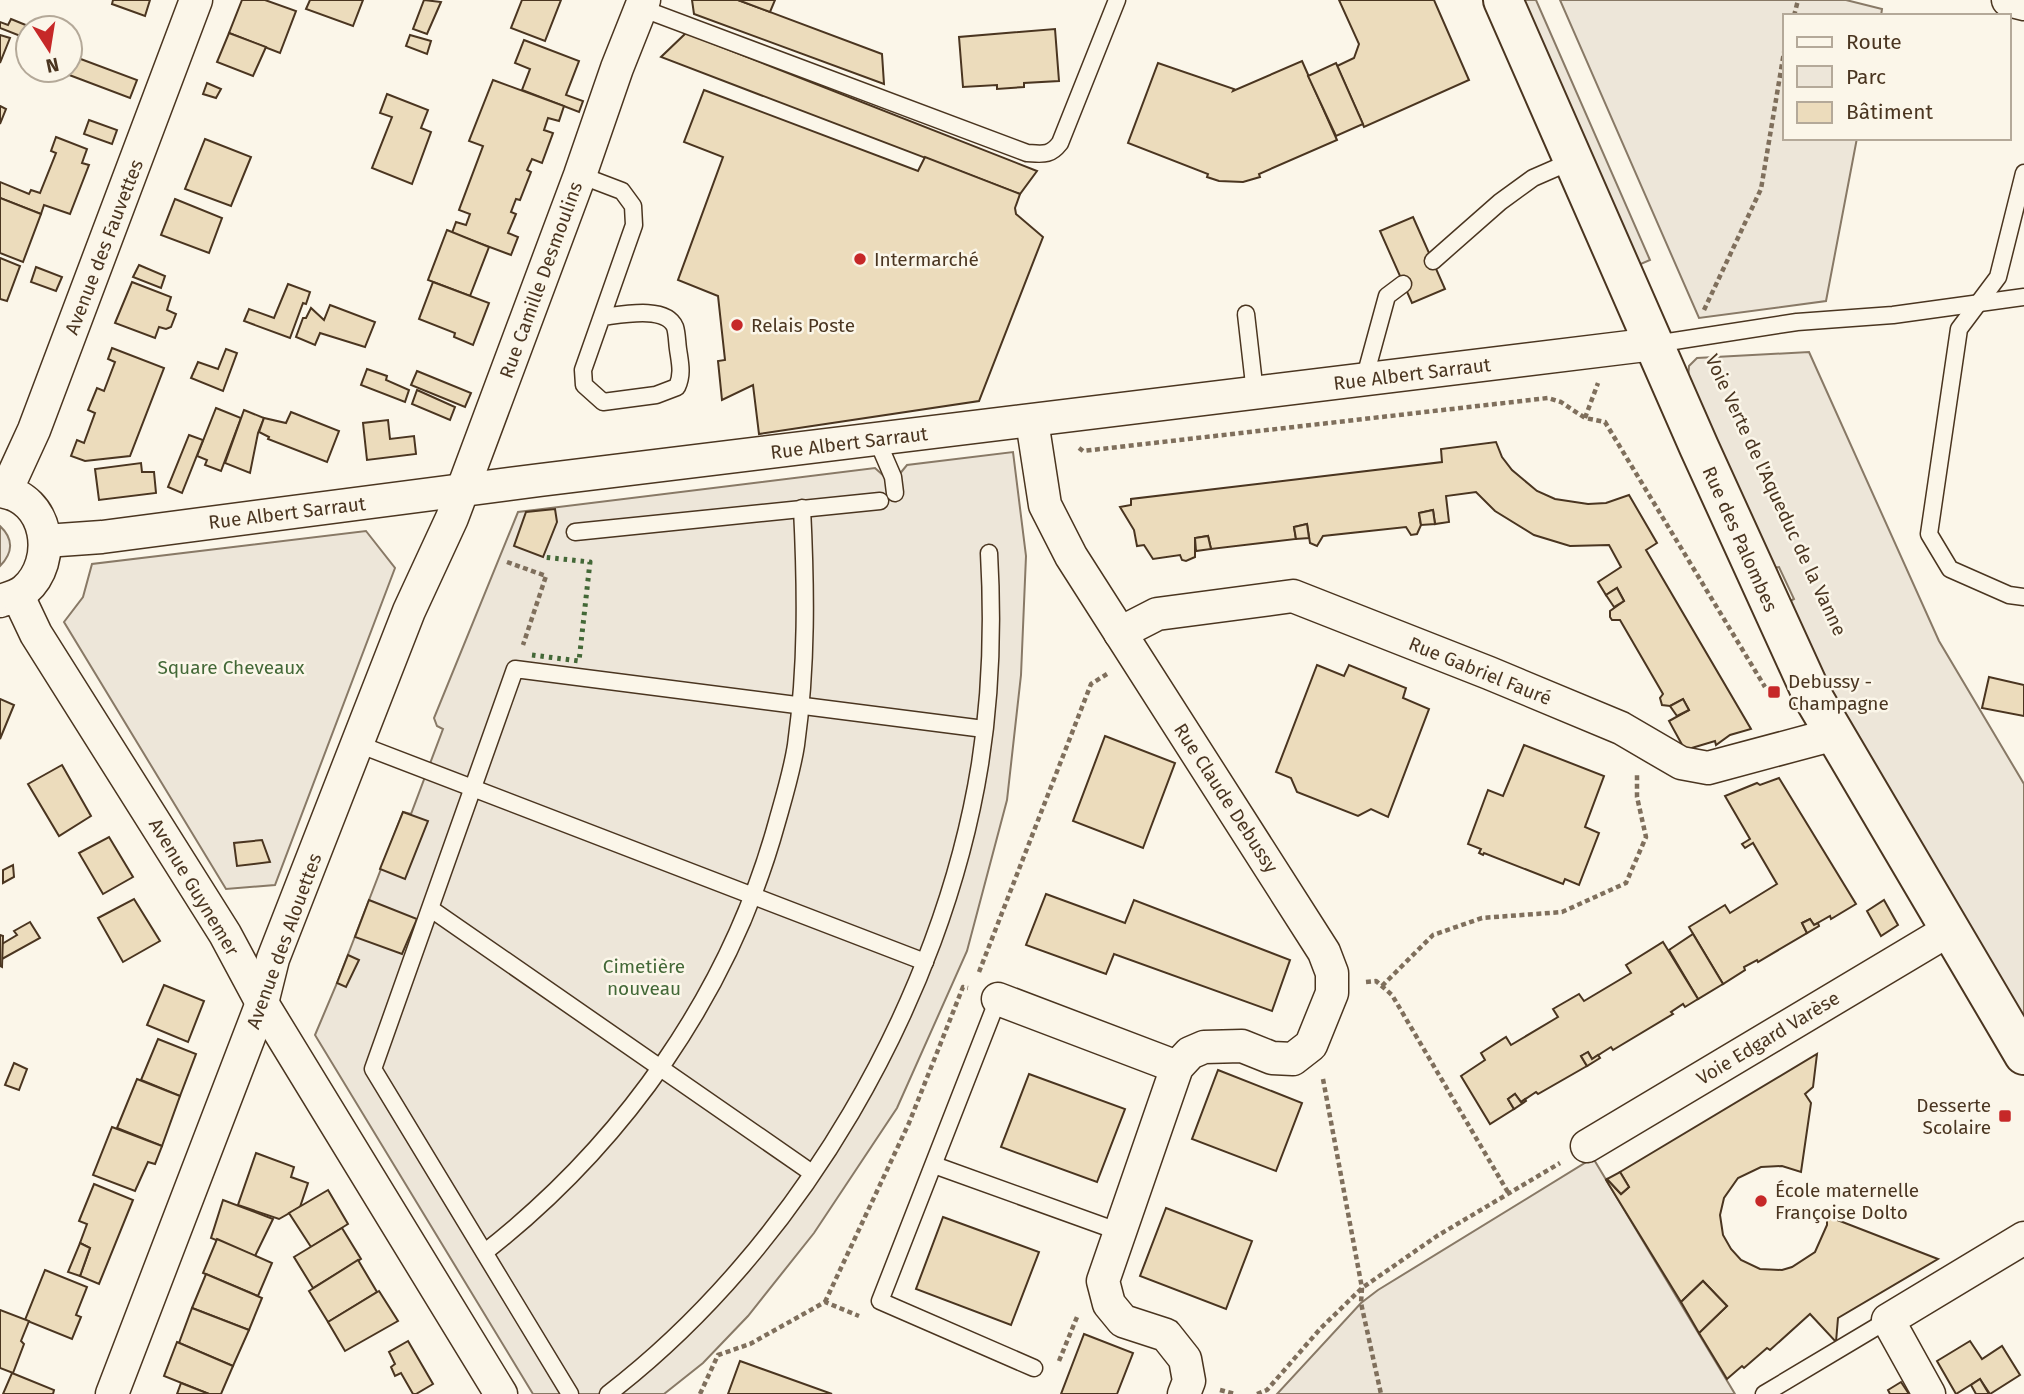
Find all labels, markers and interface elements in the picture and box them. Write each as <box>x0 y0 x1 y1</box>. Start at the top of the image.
north arrow <box>14 14 84 84</box>
legend <box>1783 14 2010 140</box>
text: Route <box>1846 29 1902 55</box>
text: N <box>44 53 61 78</box>
text: Parc <box>1846 64 1886 90</box>
text: Bâtiment <box>1846 99 1933 125</box>
street label: Avenue des Fauvettes <box>60 156 148 338</box>
street label: Rue Camille Desmoulins <box>495 178 587 381</box>
place label: Intermarché <box>874 248 979 271</box>
marker: Intermarché <box>852 251 868 267</box>
place label: Relais Poste <box>751 314 855 337</box>
marker: Relais Poste <box>729 317 745 333</box>
street label: Voie Verte de l'Aqueduc de la Vanne <box>1701 351 1851 639</box>
street label: Rue Albert Sarraut <box>1332 353 1492 395</box>
street label: Rue Albert Sarraut <box>769 422 929 464</box>
street label: Rue des Palombes <box>1698 463 1783 616</box>
street label: Rue Albert Sarraut <box>207 492 367 534</box>
street label: Rue Gabriel Fauré <box>1405 632 1555 710</box>
park label: Square Cheveaux <box>157 656 305 679</box>
place label: Debussy - Champagne <box>1788 670 1889 715</box>
marker: Debussy - Champagne <box>1766 684 1782 700</box>
street label: Rue Claude Debussy <box>1169 719 1283 878</box>
street label: Avenue Guynemer <box>144 814 244 960</box>
street label: Avenue des Alouettes <box>242 850 327 1032</box>
park label: Cimetière nouveau <box>603 955 685 1000</box>
street label: Voie Edgard Varèse <box>1692 986 1844 1090</box>
place label: Desserte Scolaire <box>1916 1094 1991 1139</box>
marker: Desserte Scolaire <box>1997 1108 2013 1124</box>
place label: École maternelle Françoise Dolto <box>1775 1179 1919 1224</box>
marker: École maternelle Françoise Dolto <box>1753 1193 1769 1209</box>

